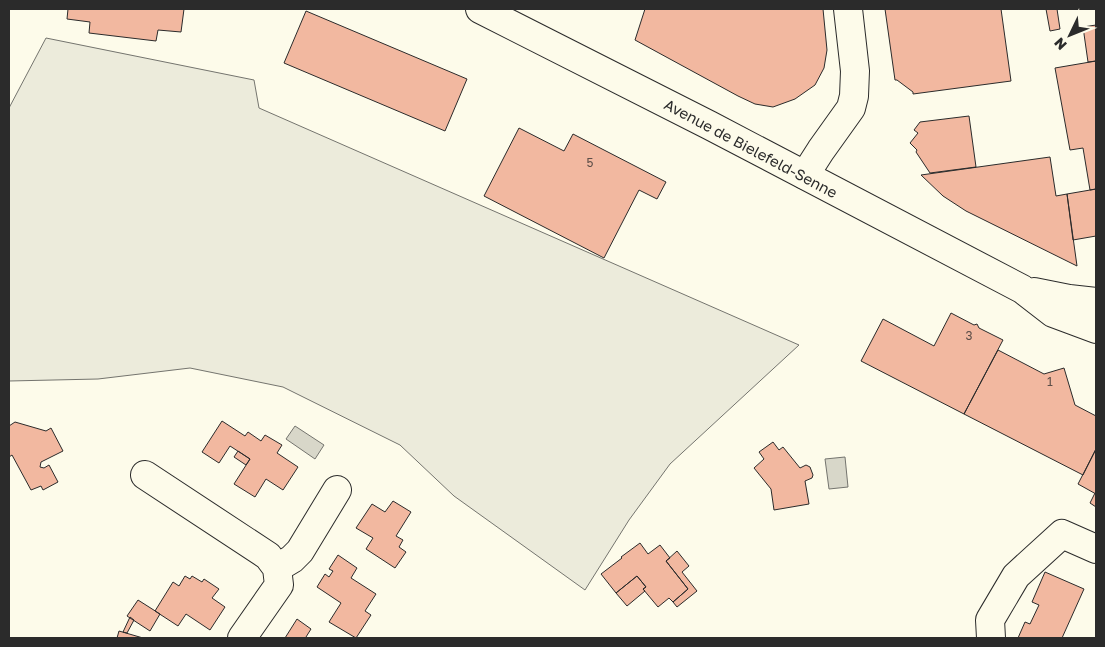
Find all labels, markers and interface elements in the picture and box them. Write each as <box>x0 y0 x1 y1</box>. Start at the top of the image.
north arrow <box>1045 10 1095 60</box>
text: N <box>1050 35 1070 54</box>
street label: Avenue de Bielefeld-Senne <box>661 95 841 201</box>
house number: 5 <box>587 155 594 170</box>
house number: 3 <box>965 328 973 343</box>
house number: 1 <box>1047 374 1053 389</box>

